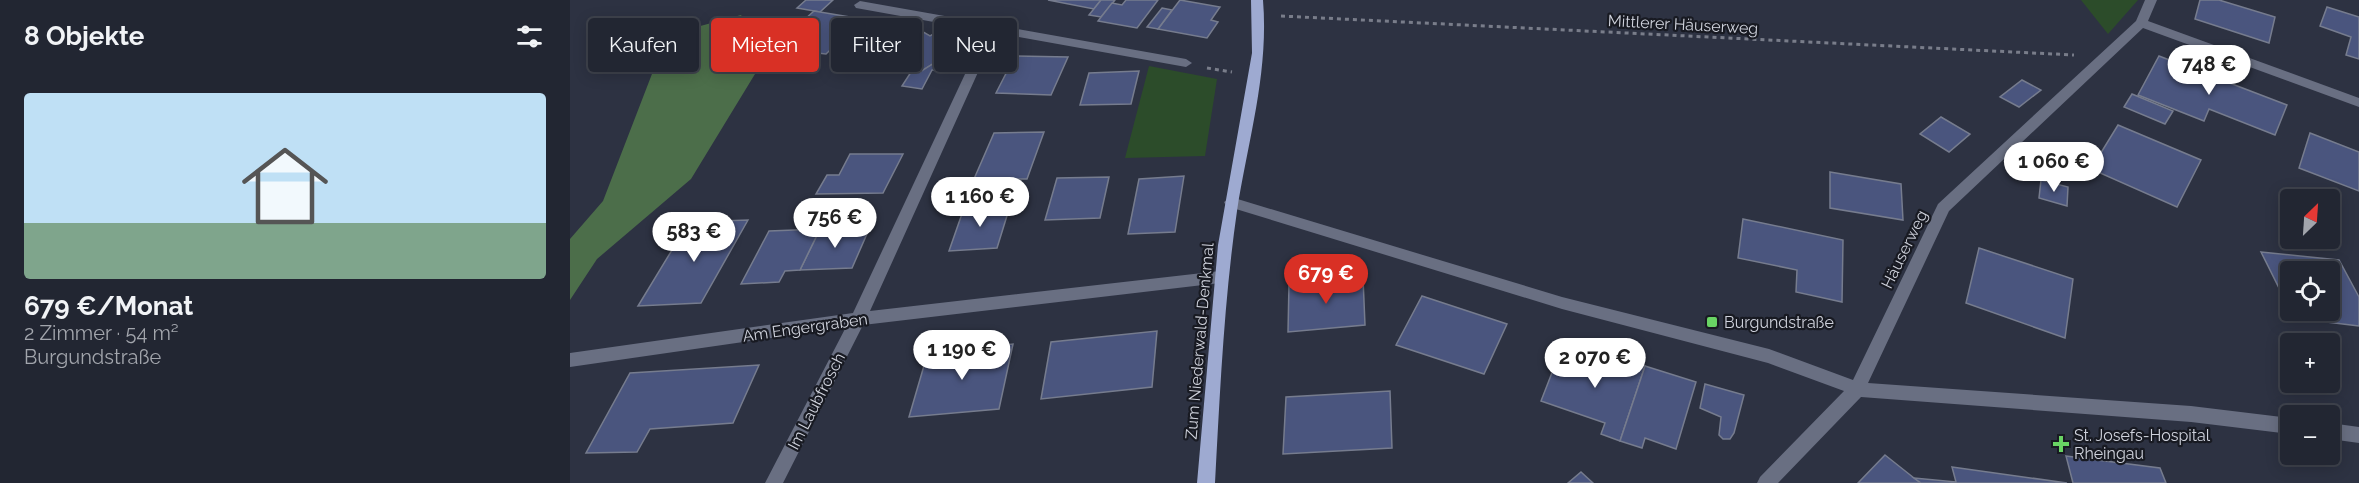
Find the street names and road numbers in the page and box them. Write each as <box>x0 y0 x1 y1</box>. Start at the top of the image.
street label: Mittlerer Häuserweg <box>1607 11 1759 38</box>
street label: Häuserweg <box>1877 207 1932 291</box>
street label: Zum Niederwald-Denkmal <box>1181 241 1218 440</box>
street label: Am Engergraben <box>741 309 869 346</box>
street label: Im Laubfrosch <box>784 350 849 453</box>

